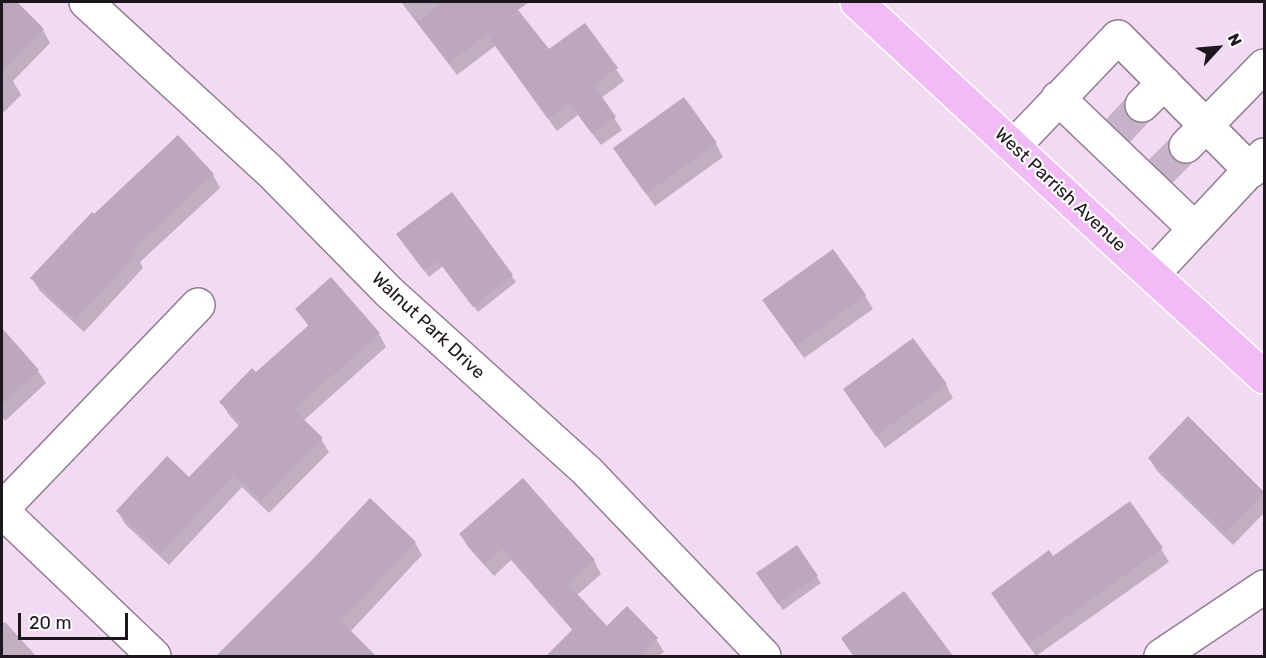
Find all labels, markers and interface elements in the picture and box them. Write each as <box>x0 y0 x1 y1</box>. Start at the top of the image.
north arrow <box>1188 18 1248 78</box>
text: N <box>1224 31 1246 49</box>
street label: West Parrish Avenue <box>990 124 1130 256</box>
street label: Walnut Park Drive <box>367 268 489 384</box>
scale bar <box>21 601 130 639</box>
text: 20 m <box>29 612 71 634</box>

